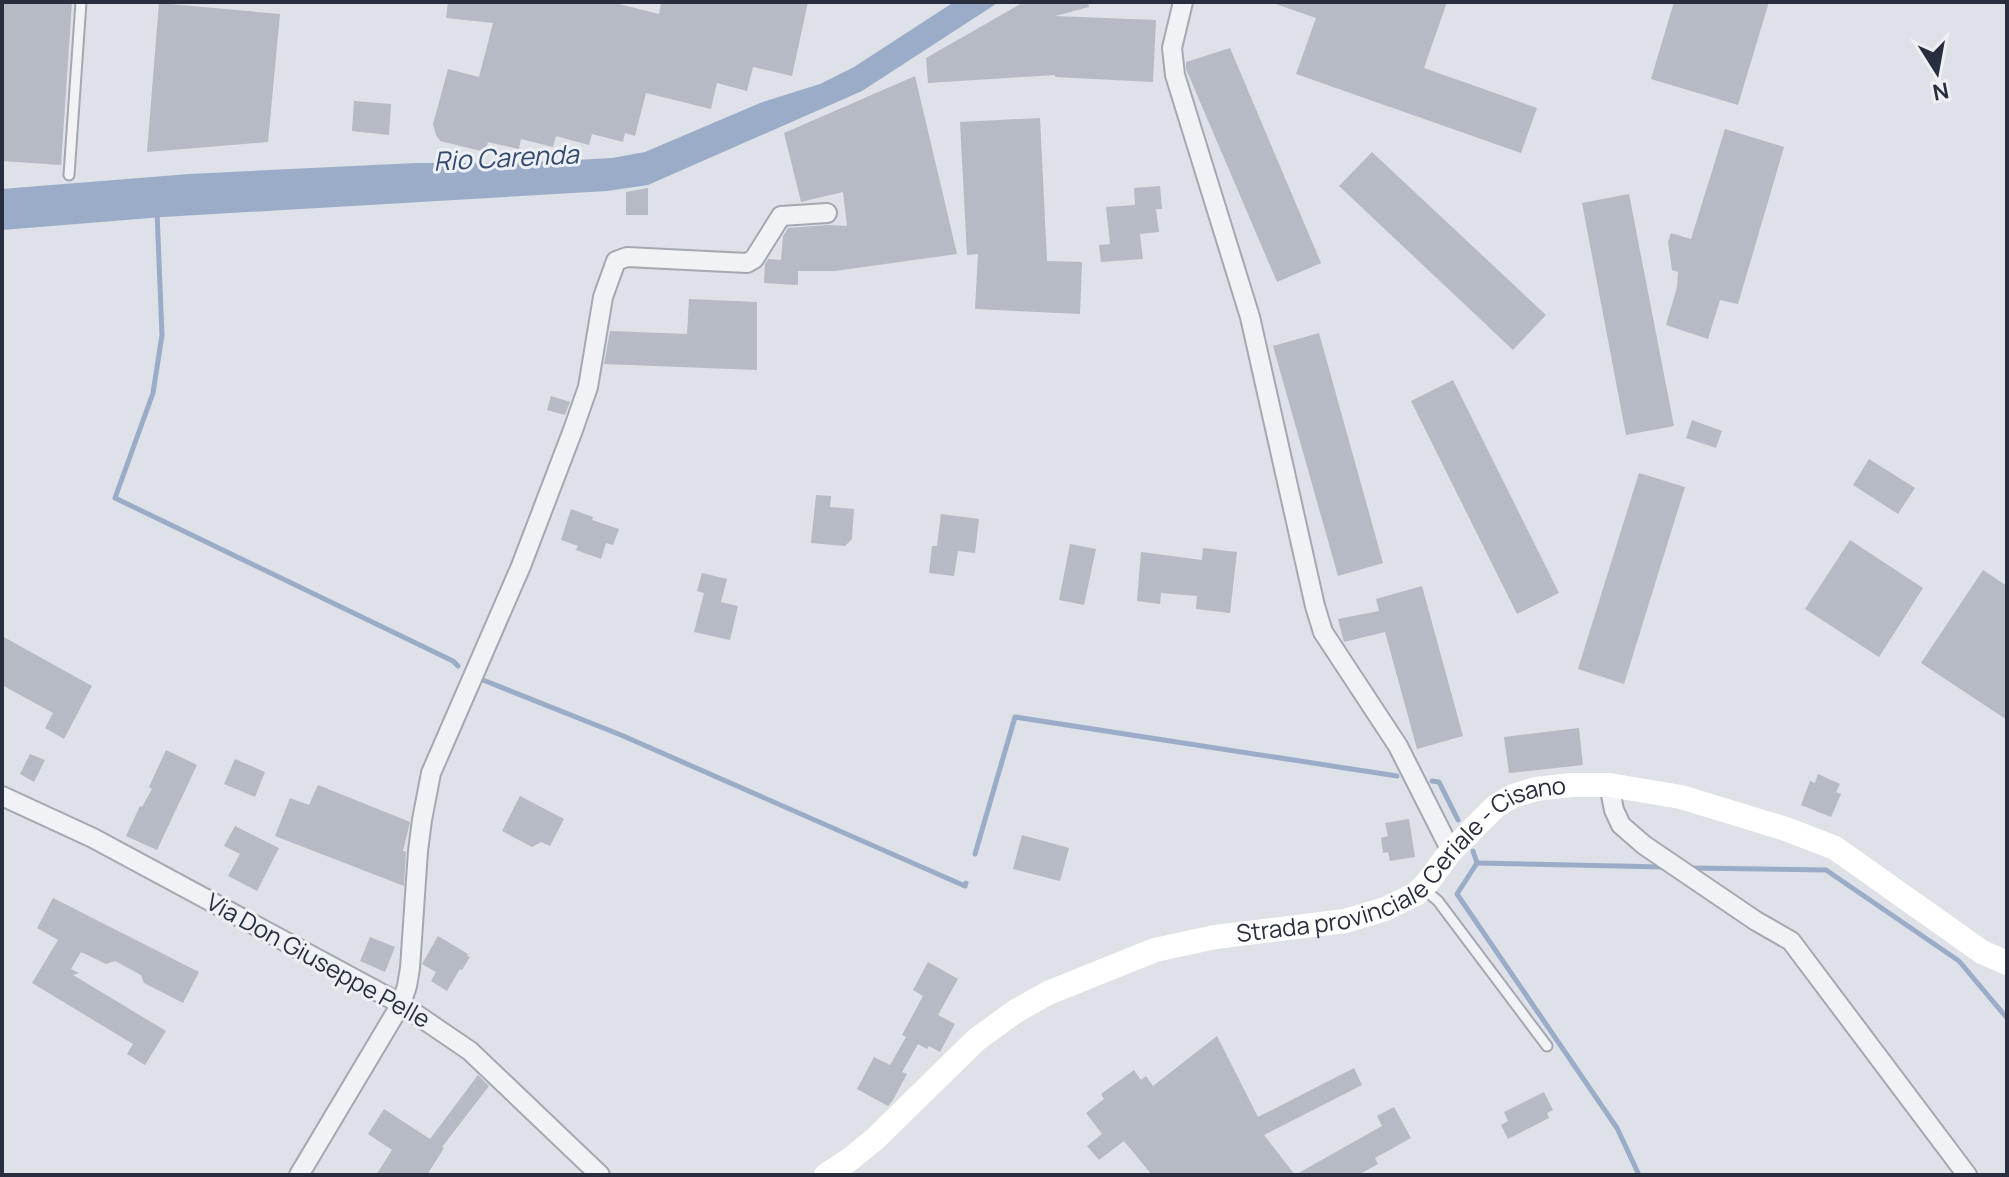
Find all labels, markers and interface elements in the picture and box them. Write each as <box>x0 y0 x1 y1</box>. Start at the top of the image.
north arrow <box>1897 32 1977 112</box>
text: N <box>1930 75 1951 108</box>
water label: Rio Carenda <box>432 135 581 179</box>
street label: Strada provinciale Ceriale - Cisano <box>1234 768 1567 949</box>
street label: Via Don Giuseppe Pelle <box>201 884 437 1035</box>

